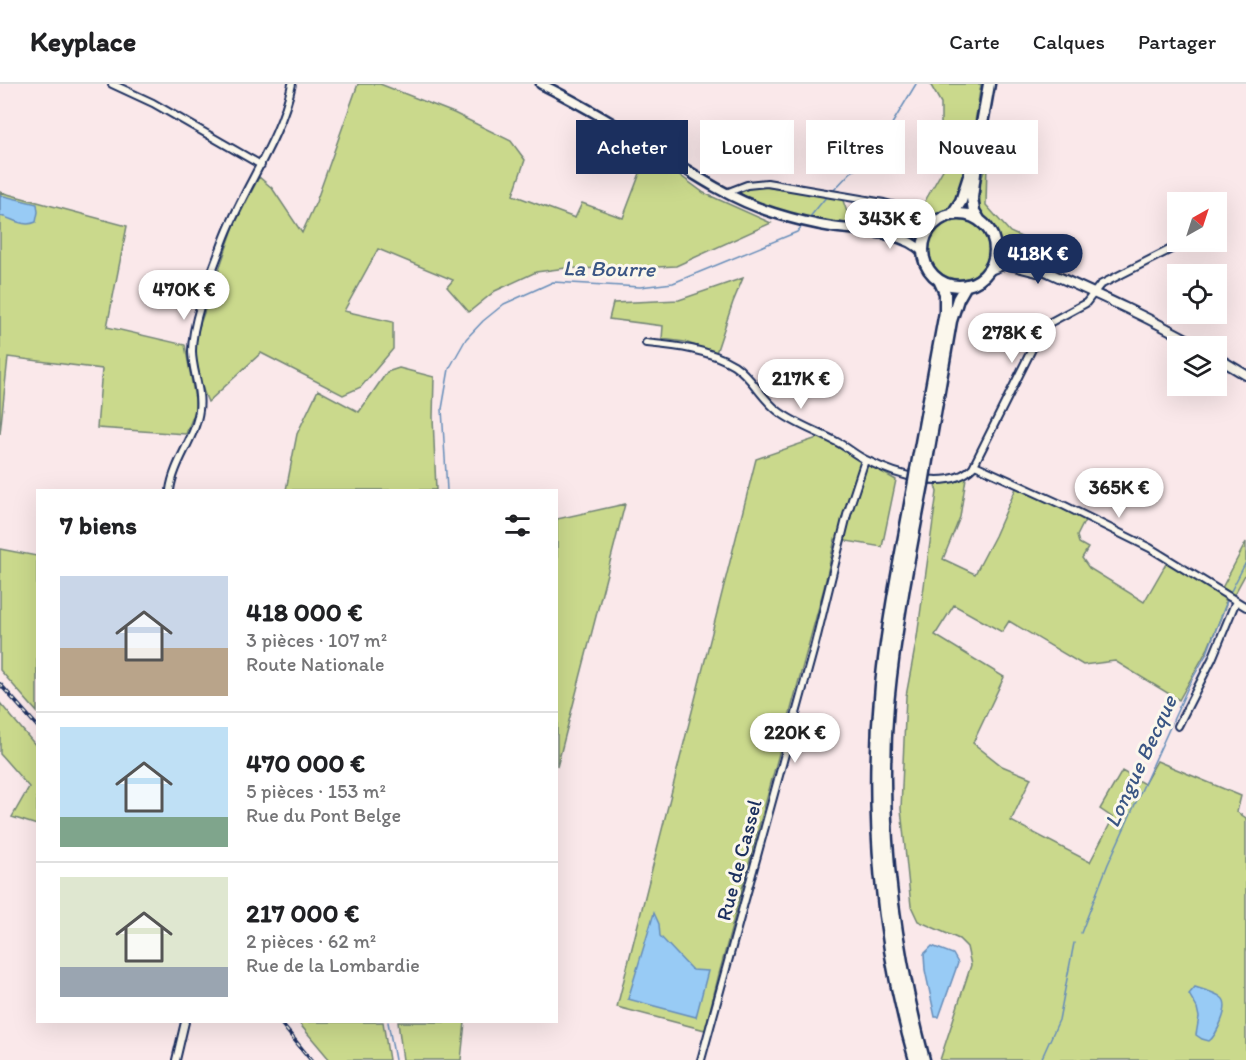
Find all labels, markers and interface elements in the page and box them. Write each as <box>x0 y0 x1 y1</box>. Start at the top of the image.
text: Keyplace <box>30 24 136 58</box>
text: Carte <box>949 29 1000 54</box>
text: Calques <box>1033 29 1105 54</box>
text: Partager <box>1138 29 1216 54</box>
chip: Acheter <box>576 120 688 174</box>
chip: Louer <box>700 120 794 174</box>
chip: Filtres <box>806 120 905 174</box>
chip: Nouveau <box>917 120 1038 174</box>
north arrow <box>1167 192 1227 252</box>
map controls <box>1167 192 1227 396</box>
pin: 343K € <box>841 199 939 250</box>
text: 343K € <box>859 206 921 230</box>
pin: 418K € <box>989 234 1087 285</box>
text: 418K € <box>1008 241 1068 265</box>
water label: La Bourre <box>563 254 657 283</box>
button: locate <box>1167 264 1227 324</box>
pin: 470K € <box>135 270 233 321</box>
text: 470K € <box>153 277 215 301</box>
pin: 278K € <box>963 313 1061 364</box>
text: 278K € <box>982 320 1042 344</box>
button: layers <box>1167 336 1227 396</box>
pin: 217K € <box>752 359 850 410</box>
text: 217K € <box>772 366 830 390</box>
pin: 365K € <box>1070 468 1168 519</box>
text: 365K € <box>1089 475 1149 499</box>
text: 7 biens <box>60 509 137 541</box>
icon: filters <box>501 509 534 542</box>
text: 418 000 € <box>246 596 363 628</box>
icon: home <box>108 600 180 672</box>
text: 3 pièces · 107 m² <box>246 628 387 652</box>
text: Route Nationale <box>246 652 384 676</box>
water label: Longue Becque <box>1098 690 1183 831</box>
pin: 220K € <box>746 713 844 764</box>
text: 220K € <box>764 720 826 744</box>
text: 470 000 € <box>246 747 365 779</box>
icon: home <box>108 751 180 823</box>
text: 5 pièces · 153 m² <box>246 779 386 803</box>
street label: Rue de Cassel <box>710 796 767 923</box>
text: Rue du Pont Belge <box>246 803 401 827</box>
text: 217 000 € <box>246 897 359 929</box>
icon: home <box>108 901 180 973</box>
text: 2 pièces · 62 m² <box>246 929 376 953</box>
text: Rue de la Lombardie <box>246 953 420 977</box>

